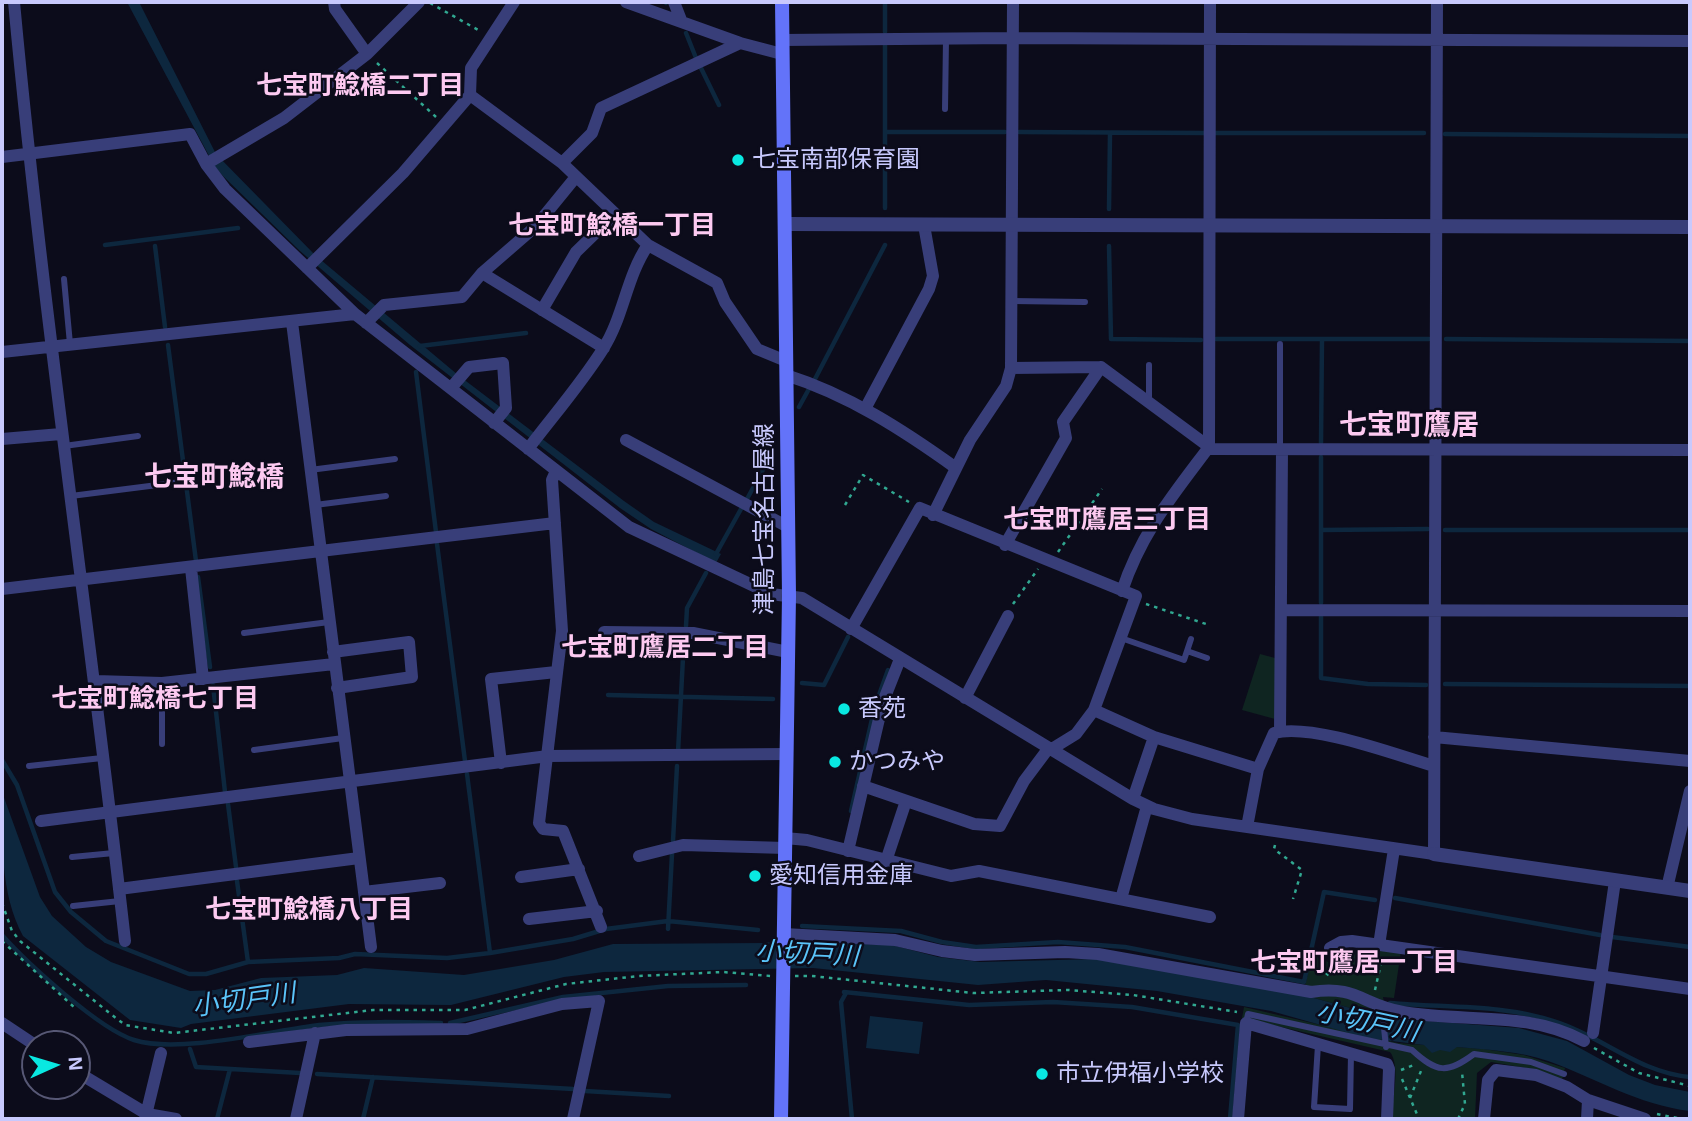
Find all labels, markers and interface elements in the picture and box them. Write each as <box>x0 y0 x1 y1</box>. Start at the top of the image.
district label: 七宝町鯰橋二丁目 <box>256 71 464 103</box>
place label: 七宝南部保育園 <box>752 146 920 174</box>
marker: 七宝南部保育園 <box>730 152 746 168</box>
district label: 七宝町鯰橋一丁目 <box>508 211 716 243</box>
district label: 七宝町鷹居 <box>1339 409 1479 443</box>
street label: 津島七宝名古屋線 <box>751 423 779 615</box>
district label: 七宝町鯰橋 <box>144 461 284 495</box>
district label: 七宝町鷹居三丁目 <box>1003 505 1211 537</box>
district label: 七宝町鷹居二丁目 <box>561 633 769 665</box>
district label: 七宝町鯰橋七丁目 <box>51 684 259 716</box>
place label: 香苑 <box>858 695 906 723</box>
marker: 香苑 <box>836 701 852 717</box>
place label: かつみや <box>849 748 945 776</box>
marker: かつみや <box>827 754 843 770</box>
place label: 愛知信用金庫 <box>769 862 913 890</box>
marker: 愛知信用金庫 <box>747 868 763 884</box>
district label: 七宝町鯰橋八丁目 <box>205 895 413 927</box>
water label: 小切戸川 <box>754 937 860 973</box>
district label: 七宝町鷹居一丁目 <box>1250 948 1458 980</box>
water label: 小切戸川 <box>190 978 298 1024</box>
water label: 小切戸川 <box>1313 997 1421 1049</box>
north arrow <box>21 1030 91 1100</box>
text: N <box>64 1056 86 1071</box>
place label: 市立伊福小学校 <box>1056 1060 1224 1088</box>
marker: 市立伊福小学校 <box>1034 1066 1050 1082</box>

